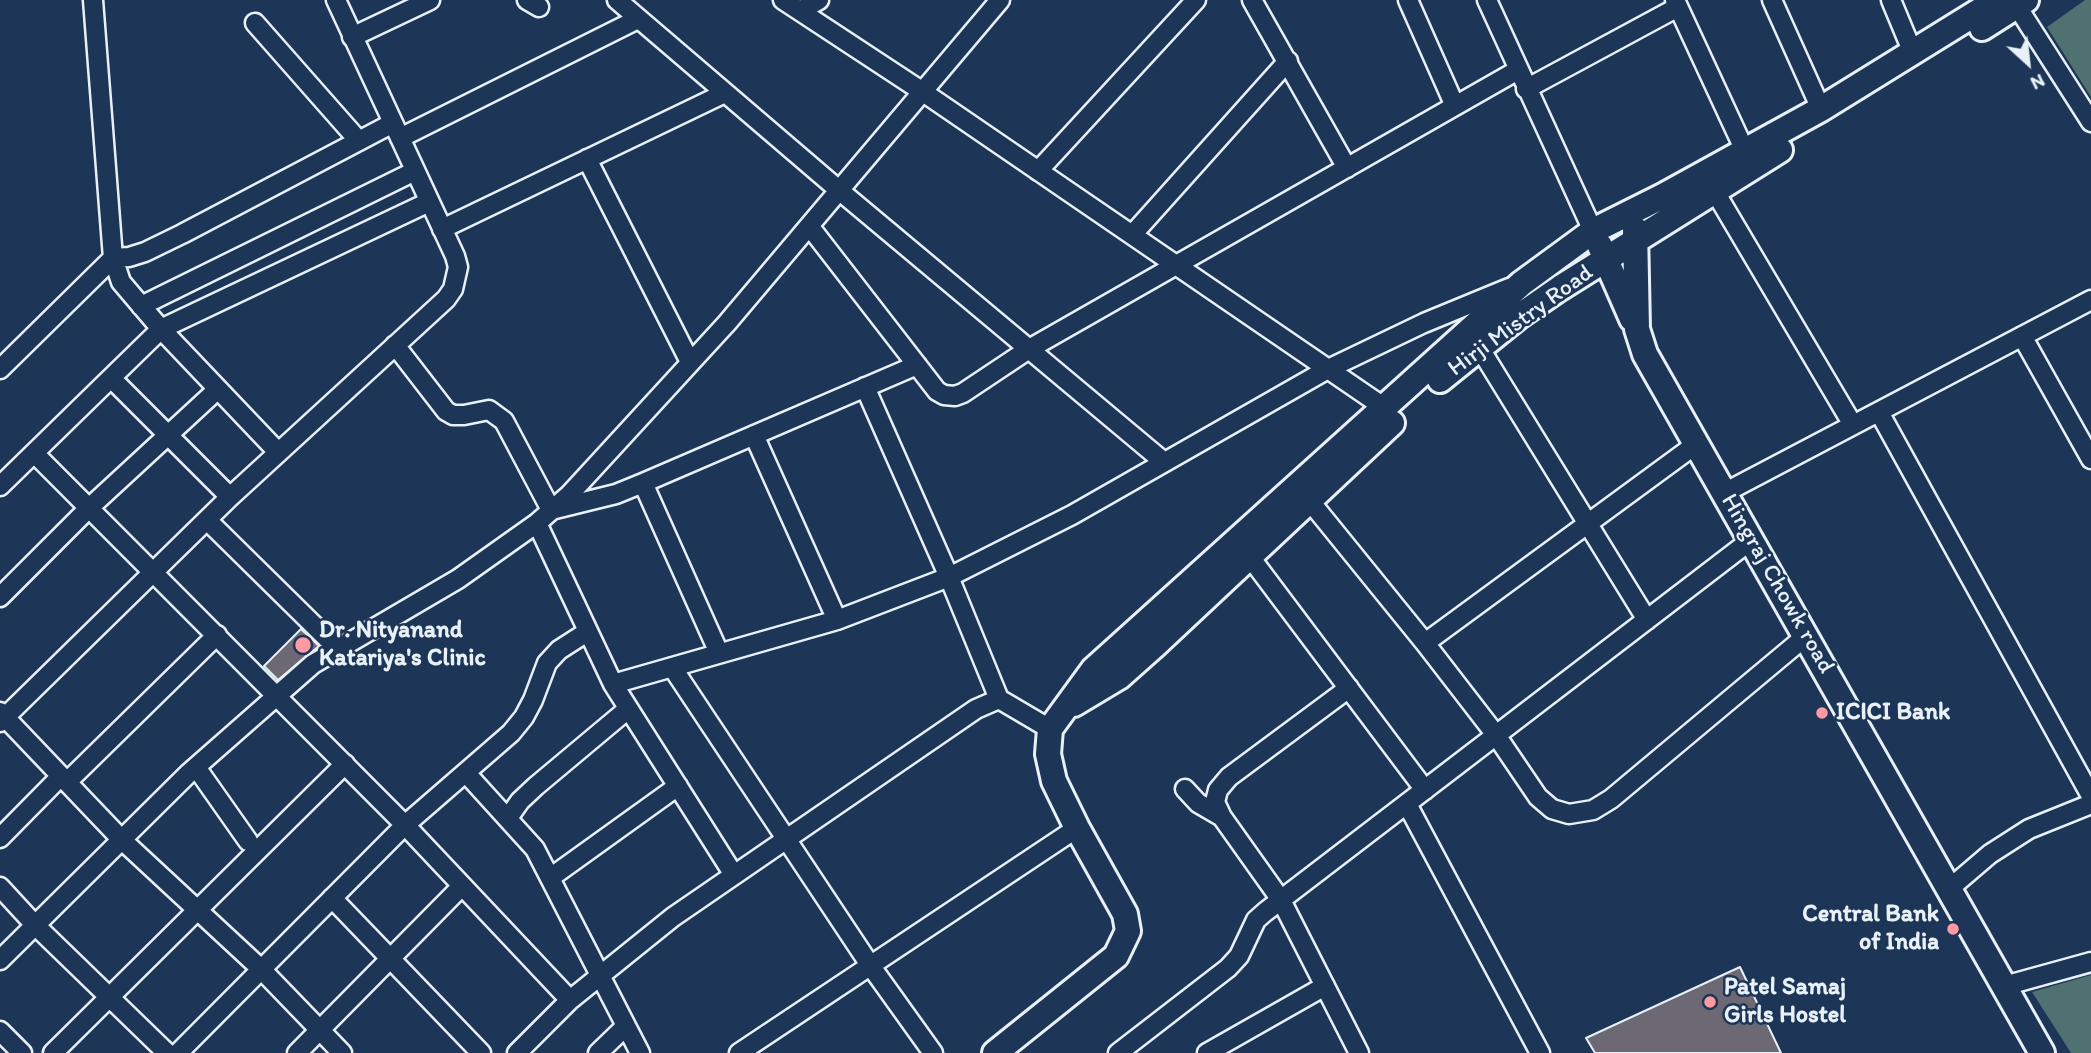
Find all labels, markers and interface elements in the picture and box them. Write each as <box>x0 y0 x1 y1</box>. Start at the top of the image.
north arrow <box>1993 28 2063 98</box>
text: N <box>2027 69 2049 95</box>
street label: Hirji Mistry Road <box>1443 259 1599 383</box>
street label: Hingraj Chowk road <box>1714 489 1840 679</box>
place label: Dr. Nityanand Katariya's Clinic <box>319 617 486 673</box>
marker: Dr. Nityanand Katariya's Clinic <box>293 635 313 655</box>
place label: ICICI Bank <box>1836 699 1950 727</box>
marker: ICICI Bank <box>1814 705 1830 721</box>
place label: Central Bank of India <box>1802 901 1939 957</box>
marker: Central Bank of India <box>1945 921 1961 937</box>
place label: Patel Samaj Girls Hostel <box>1724 974 1846 1030</box>
marker: Patel Samaj Girls Hostel <box>1702 994 1718 1010</box>

